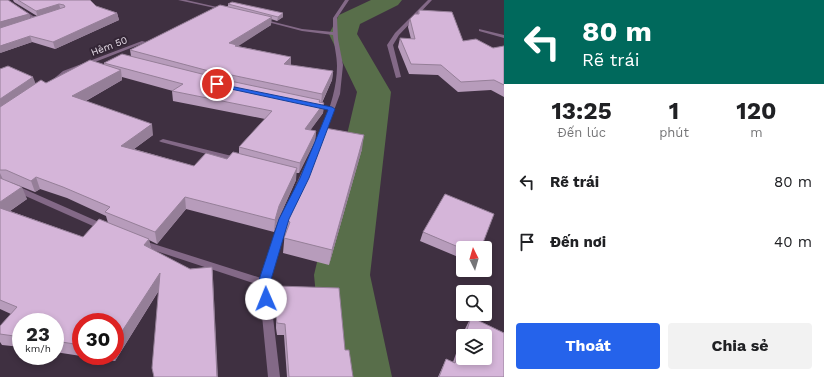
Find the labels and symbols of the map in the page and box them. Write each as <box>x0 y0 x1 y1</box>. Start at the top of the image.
street label: Hẻm 50 <box>89 34 129 58</box>
pin <box>200 67 234 101</box>
north arrow <box>456 241 492 277</box>
position arrow <box>245 278 287 320</box>
speed limit sign: 30 <box>72 313 124 365</box>

